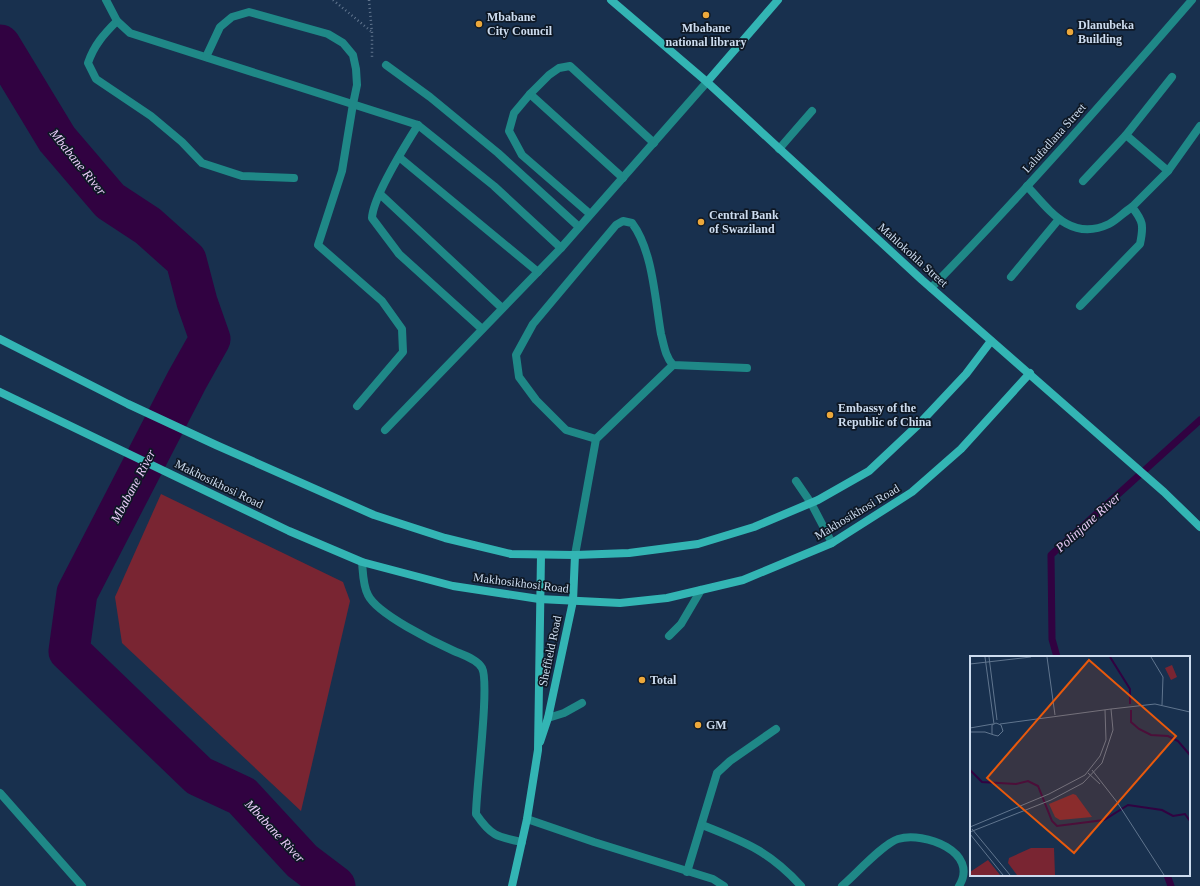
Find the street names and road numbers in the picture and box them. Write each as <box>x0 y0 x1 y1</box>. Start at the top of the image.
street label: Lalufadlana Street <box>1019 100 1089 175</box>
street label: Mahlokohla Street <box>875 220 951 290</box>
street label: Makhosikhosi Road <box>173 457 265 511</box>
street label: Makhosikhosi Road <box>812 481 902 543</box>
street label: Makhosikhosi Road <box>472 570 570 596</box>
street label: Sheffield Road <box>536 614 564 688</box>

